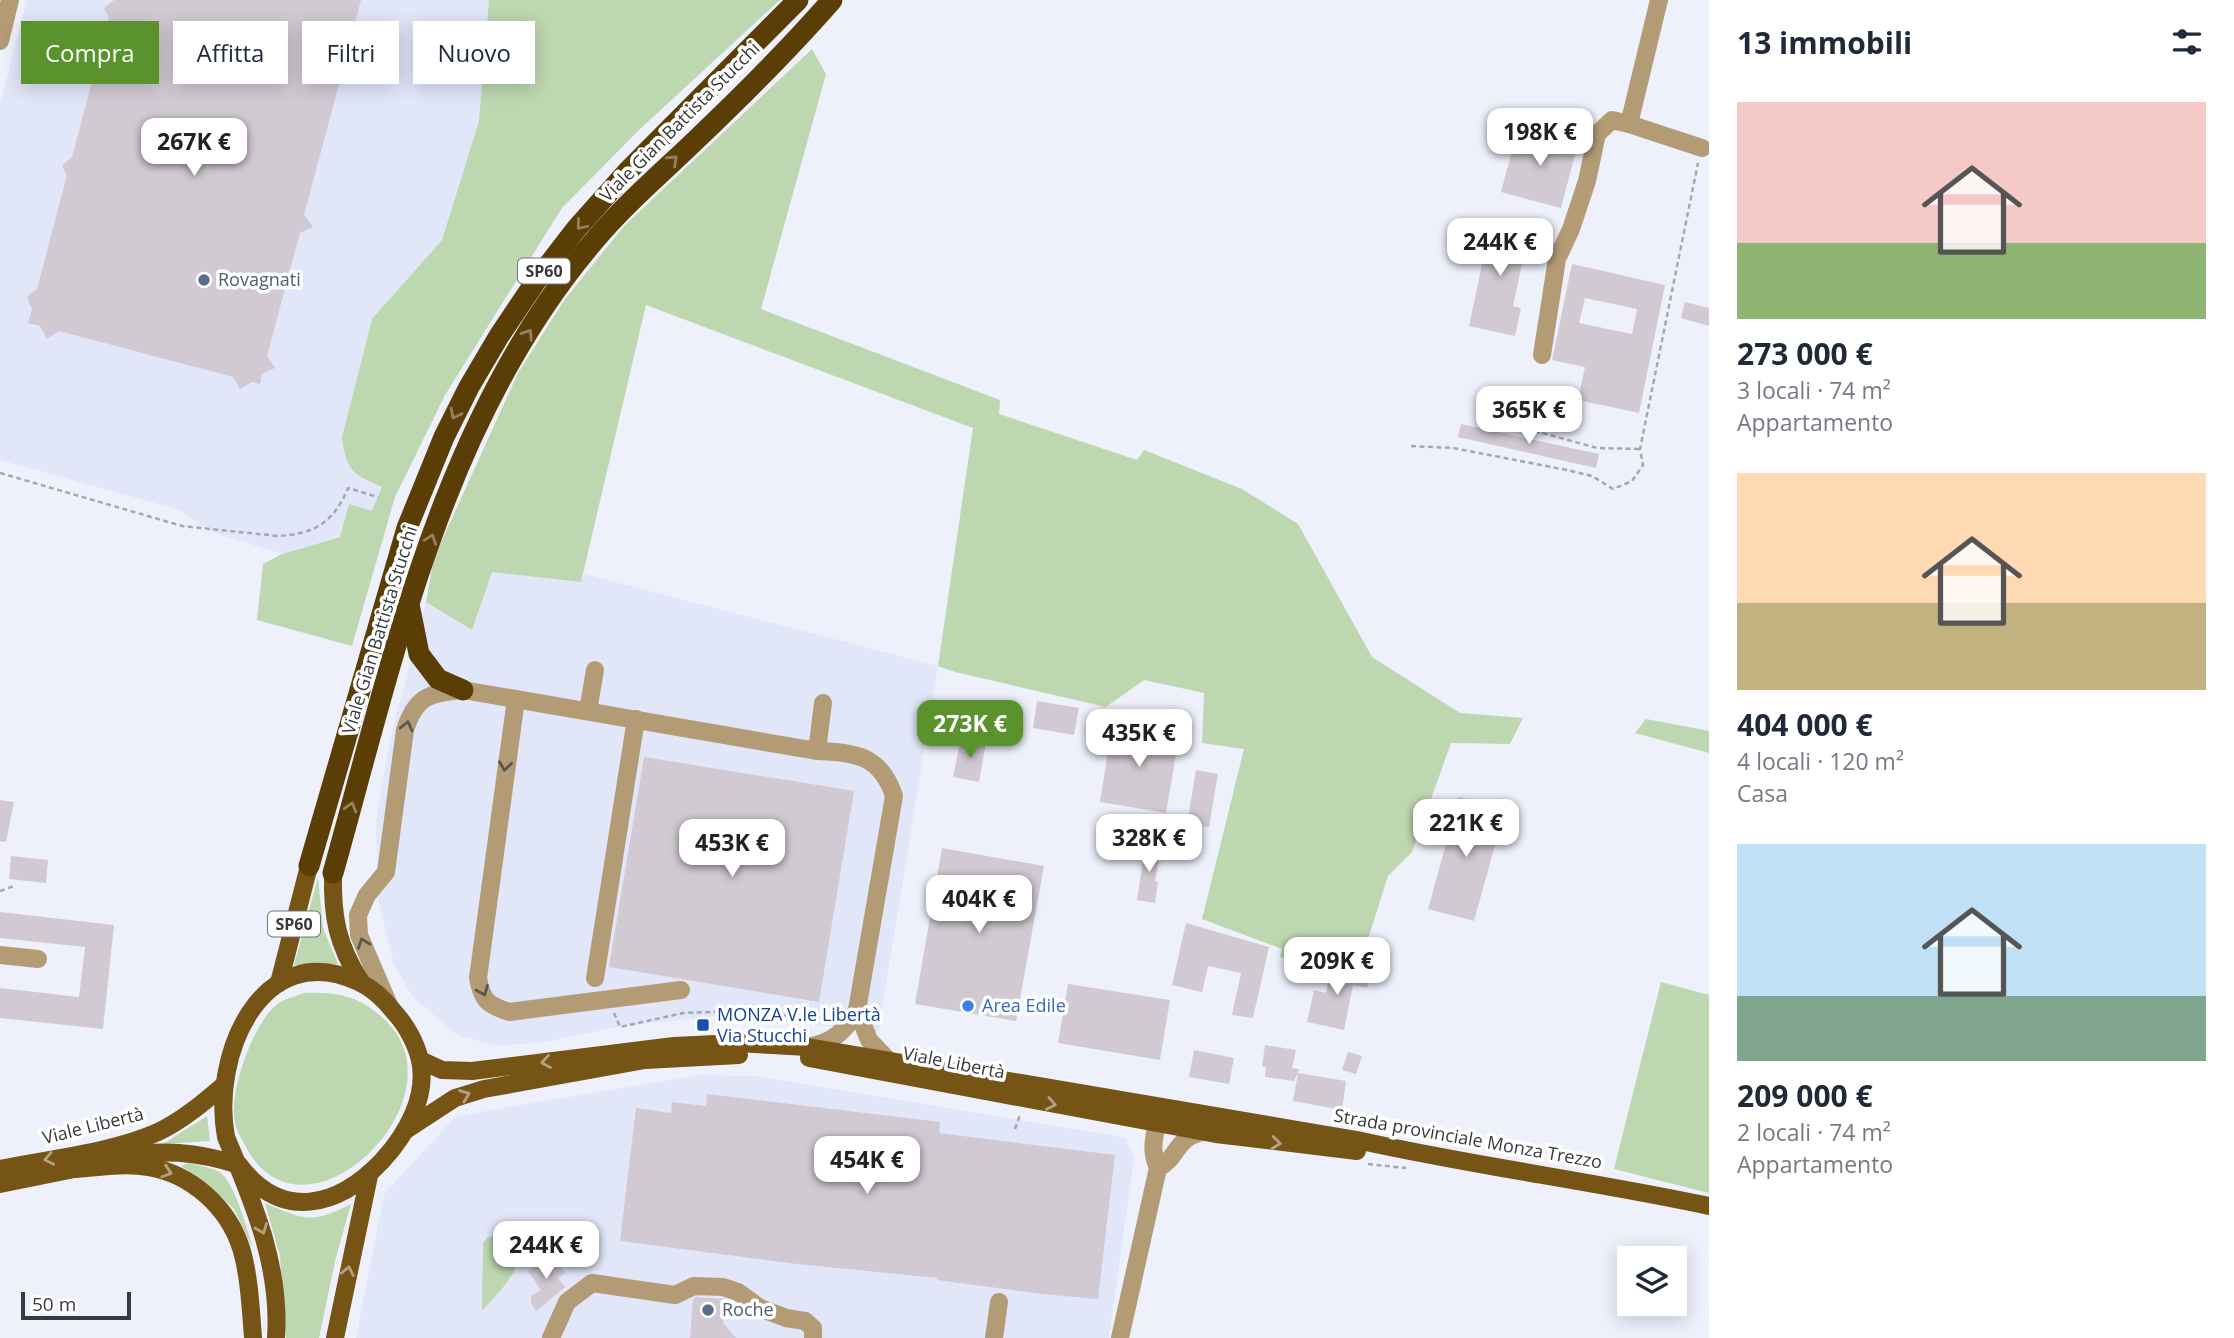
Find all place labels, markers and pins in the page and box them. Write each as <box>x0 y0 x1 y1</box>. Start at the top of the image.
pin: 198K € <box>1483 108 1597 168</box>
pin: 267K € <box>137 118 251 178</box>
pin: 244K € <box>1443 218 1557 278</box>
place label: Rovagnati <box>218 267 301 291</box>
marker: Rovagnati <box>196 272 212 288</box>
pin: 365K € <box>1472 386 1586 446</box>
pin: 273K € <box>913 700 1027 760</box>
pin: 435K € <box>1082 710 1196 769</box>
pin: 221K € <box>1409 800 1523 859</box>
pin: 328K € <box>1092 814 1206 874</box>
pin: 453K € <box>675 820 789 879</box>
pin: 404K € <box>922 876 1036 935</box>
pin: 209K € <box>1280 937 1394 997</box>
place label: Area Edile <box>982 993 1066 1017</box>
marker: Area Edile <box>960 998 976 1014</box>
place label: MONZA V.le Libertà Via Stucchi <box>717 1002 881 1047</box>
marker: MONZA V.le Libertà Via Stucchi <box>695 1017 711 1033</box>
pin: 454K € <box>810 1136 924 1196</box>
pin: 244K € <box>489 1222 603 1281</box>
place label: Roche <box>722 1297 774 1321</box>
marker: Roche <box>700 1302 716 1318</box>

